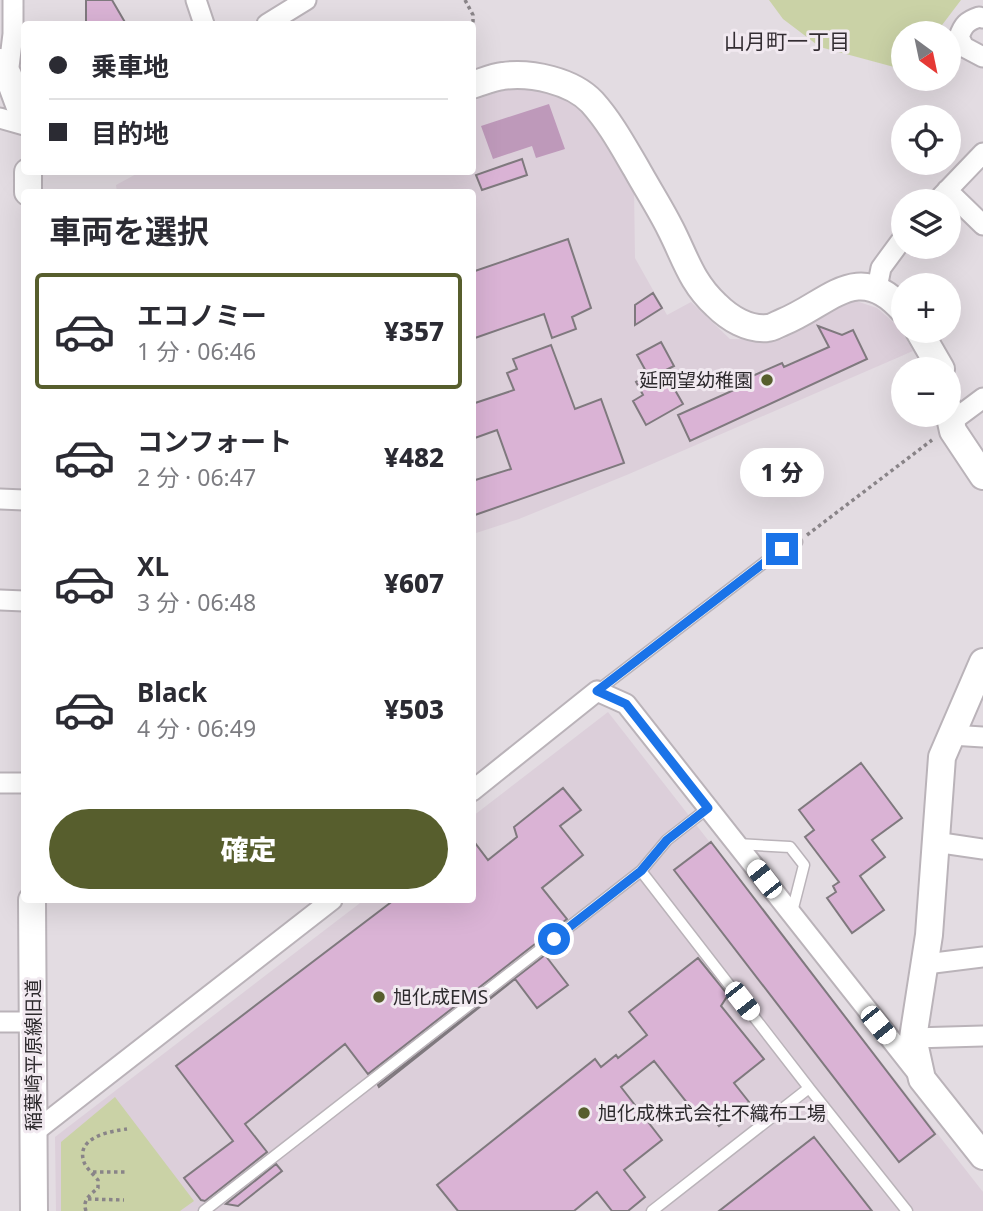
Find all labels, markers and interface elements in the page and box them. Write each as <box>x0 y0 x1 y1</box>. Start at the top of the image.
north arrow <box>891 21 961 91</box>
map controls <box>891 21 961 427</box>
district label: 山月町一丁目 <box>724 27 850 55</box>
text: 乗車地 <box>91 48 169 84</box>
button: locate <box>891 105 961 175</box>
text: 目的地 <box>91 115 169 151</box>
button: layers <box>891 189 961 259</box>
text: 車両を選択 <box>49 209 209 252</box>
button: + <box>891 273 961 343</box>
text: エコノミー <box>137 297 267 333</box>
icon: car <box>53 300 116 363</box>
text: ¥357 <box>384 313 444 349</box>
text: 1 分 · 06:46 <box>137 335 256 367</box>
button: − <box>891 357 961 427</box>
place label: 延岡望幼稚園 <box>639 367 753 393</box>
marker: 延岡望幼稚園 <box>759 372 775 388</box>
text: コンフォート <box>137 423 292 459</box>
icon: car <box>53 426 116 489</box>
text: ¥482 <box>384 439 444 475</box>
callout: 1 分 <box>740 448 824 496</box>
text: 1 分 <box>761 456 803 488</box>
text: 2 分 · 06:47 <box>137 461 256 493</box>
route end <box>766 533 798 565</box>
text: XL <box>137 548 169 584</box>
icon: car <box>53 552 116 615</box>
text: ¥607 <box>384 565 444 601</box>
text: 3 分 · 06:48 <box>137 586 256 618</box>
text: Black <box>137 674 207 710</box>
icon: car <box>53 678 116 741</box>
text: ¥503 <box>384 691 444 727</box>
text: 4 分 · 06:49 <box>137 712 256 744</box>
button: 確定 <box>49 809 448 889</box>
car <box>743 856 786 902</box>
route start <box>538 923 570 955</box>
car <box>721 978 764 1024</box>
street label: 稲葉崎平原線旧道 <box>20 979 46 1131</box>
place label: 旭化成EMS <box>393 984 488 1010</box>
marker: 旭化成EMS <box>371 989 387 1005</box>
car <box>857 1002 900 1048</box>
place label: 旭化成株式会社不織布工場 <box>598 1100 826 1126</box>
marker: 旭化成株式会社不織布工場 <box>576 1105 592 1121</box>

